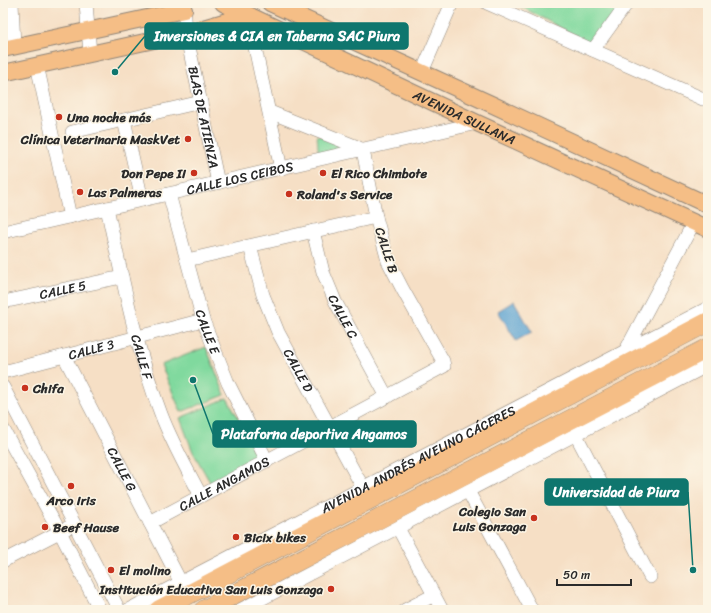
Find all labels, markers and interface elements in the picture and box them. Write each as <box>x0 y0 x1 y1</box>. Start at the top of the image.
callout: Inversiones & CIA en Taberna SAC Piura <box>145 23 408 49</box>
text: Inversiones & CIA en Taberna SAC Piura <box>153 24 401 49</box>
street label: BLAS DE ATIENZA <box>181 64 226 170</box>
street label: AVENIDA SULLANA <box>408 83 519 151</box>
place label: Una noche más <box>67 106 152 129</box>
marker: Una noche más <box>54 112 64 122</box>
place label: Clínica Veterinaria MaskVet <box>20 128 180 151</box>
marker: Clínica Veterinaria MaskVet <box>183 134 193 144</box>
street label: CALLE LOS CEIBOS <box>184 155 296 201</box>
place label: Don Pepe II <box>121 162 187 185</box>
place label: El Rico Chimbote <box>331 162 428 185</box>
marker: Don Pepe II <box>189 168 199 178</box>
marker: El Rico Chimbote <box>318 168 328 178</box>
place label: Las Palmeras <box>88 181 163 204</box>
place label: Roland's Service <box>296 183 393 206</box>
marker: Las Palmeras <box>75 187 85 197</box>
marker: Roland's Service <box>284 189 294 199</box>
street label: CALLE B <box>368 224 405 276</box>
street label: CALLE 5 <box>37 274 88 306</box>
street label: CALLE C <box>322 291 364 343</box>
street label: CALLE E <box>189 307 227 358</box>
street label: CALLE F <box>124 332 160 384</box>
street label: CALLE 3 <box>66 333 117 367</box>
street label: CALLE D <box>277 344 320 397</box>
place label: Chifa <box>32 377 64 400</box>
marker: Chifa <box>20 383 30 393</box>
street label: AVENIDA ANDRÉS AVELINO CÁCERES <box>316 399 520 520</box>
callout: Plataforna deportiva Angamos <box>213 421 416 447</box>
text: Plataforna deportiva Angamos <box>221 422 408 447</box>
street label: CALLE G <box>101 443 143 495</box>
street label: CALLE ANGAMOS <box>175 450 274 518</box>
callout: Universidad de Piura <box>545 479 688 505</box>
text: Universidad de Piura <box>553 480 680 505</box>
marker: Arco Iris <box>66 481 76 491</box>
place label: Arco Iris <box>45 489 97 512</box>
place label: Colegio San Luis Gonzaga <box>453 500 527 538</box>
marker: Colegio San Luis Gonzaga <box>529 513 539 523</box>
place label: Beef Hause <box>53 516 119 539</box>
marker: Beef Hause <box>40 522 50 532</box>
place label: Bicix bikes <box>244 526 307 549</box>
marker: Bicix bikes <box>231 532 241 542</box>
place label: El molino <box>119 559 171 582</box>
scale bar <box>557 561 631 587</box>
text: 50 m <box>563 564 590 586</box>
marker: El molino <box>106 565 116 575</box>
place label: Institución Educativa San Luis Gonzaga <box>99 578 323 601</box>
marker: Institución Educativa San Luis Gonzaga <box>326 584 336 594</box>

